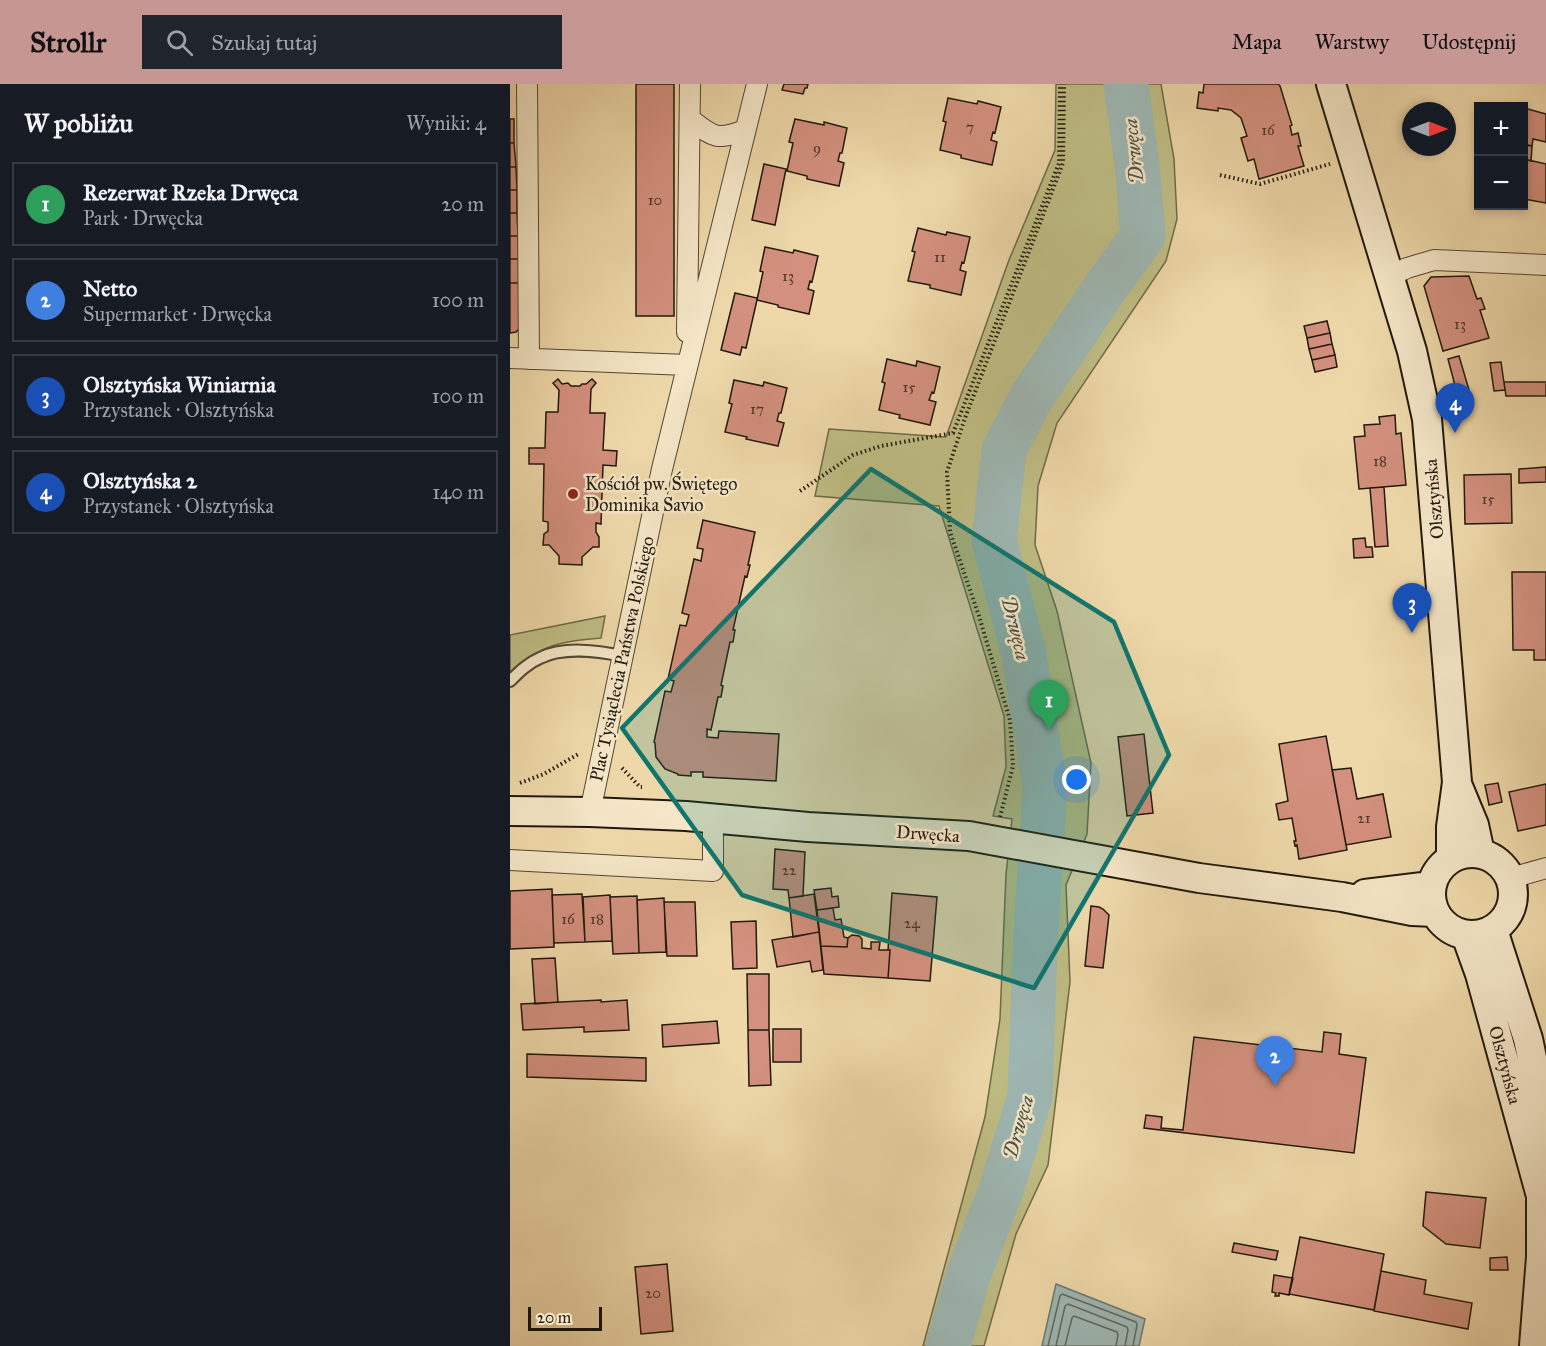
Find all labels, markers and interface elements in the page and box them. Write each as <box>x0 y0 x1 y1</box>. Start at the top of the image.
search box <box>142 15 562 69</box>
text: Strollr <box>30 25 106 60</box>
icon: search <box>163 26 196 59</box>
text: Szukaj tutaj <box>211 29 317 56</box>
text: Mapa <box>1232 29 1282 55</box>
text: Warstwy <box>1315 29 1389 55</box>
text: Udostępnij <box>1422 29 1516 55</box>
north arrow <box>1402 102 1456 156</box>
map controls <box>1474 102 1528 210</box>
button: + <box>1474 102 1528 156</box>
text: W pobliżu <box>24 107 133 139</box>
text: Wyniki: 4 <box>406 111 486 135</box>
water label: Drwęca <box>1118 117 1148 185</box>
house number: 7 <box>966 118 974 136</box>
house number: 16 <box>1261 121 1276 139</box>
house number: 9 <box>813 139 821 157</box>
button: − <box>1474 156 1528 210</box>
text: Rezerwat Rzeka Drwęca <box>83 179 298 206</box>
house number: 10 <box>648 191 662 209</box>
text: 1 <box>42 192 49 216</box>
text: 20 m <box>441 192 484 216</box>
text: Park · Drwęcka <box>83 206 203 230</box>
house number: 11 <box>934 248 946 266</box>
house number: 13 <box>782 267 794 285</box>
text: Netto <box>83 275 137 302</box>
text: 2 <box>41 288 50 312</box>
text: 100 m <box>432 288 484 312</box>
text: Supermarket · Drwęcka <box>83 302 272 326</box>
house number: 13 <box>1454 315 1466 333</box>
text: Olsztyńska Winiarnia <box>83 371 276 398</box>
house number: 15 <box>903 378 915 396</box>
text: 3 <box>42 384 50 408</box>
text: 100 m <box>432 384 484 408</box>
pin: 4 <box>1436 384 1474 433</box>
text: Przystanek · Olsztyńska <box>83 398 274 422</box>
house number: 17 <box>750 400 764 418</box>
house number: 18 <box>1373 452 1387 470</box>
street label: Olsztyńska <box>1419 458 1448 540</box>
text: Olsztyńska 2 <box>83 467 197 494</box>
place label: Kościół pw. Świętego Dominika Savio <box>585 471 737 516</box>
text: 4 <box>40 480 51 504</box>
text: 140 m <box>432 480 484 504</box>
marker: Kościół pw. Świętego Dominika Savio <box>566 487 580 501</box>
house number: 15 <box>1482 490 1494 508</box>
text: Przystanek · Olsztyńska <box>83 494 274 518</box>
street label: Plac Tysiąclecia Państwa Polskiego <box>585 534 660 784</box>
pin: 3 <box>1392 584 1432 633</box>
water label: Drwęca <box>996 593 1036 663</box>
pin: 1 <box>1030 680 1068 730</box>
your location <box>1062 765 1091 794</box>
house number: 21 <box>1357 809 1371 827</box>
street label: Drwęcka <box>895 821 961 847</box>
house number: 22 <box>782 861 797 879</box>
house number: 16 <box>561 910 576 928</box>
house number: 18 <box>590 910 604 928</box>
house number: 24 <box>904 914 921 932</box>
street label: Olsztyńska <box>1484 1023 1526 1107</box>
pin: 2 <box>1256 1036 1294 1086</box>
water label: Drwęca <box>997 1092 1039 1162</box>
house number: 20 <box>645 1284 661 1302</box>
scale bar <box>528 1304 602 1332</box>
text: 20 m <box>537 1308 571 1327</box>

